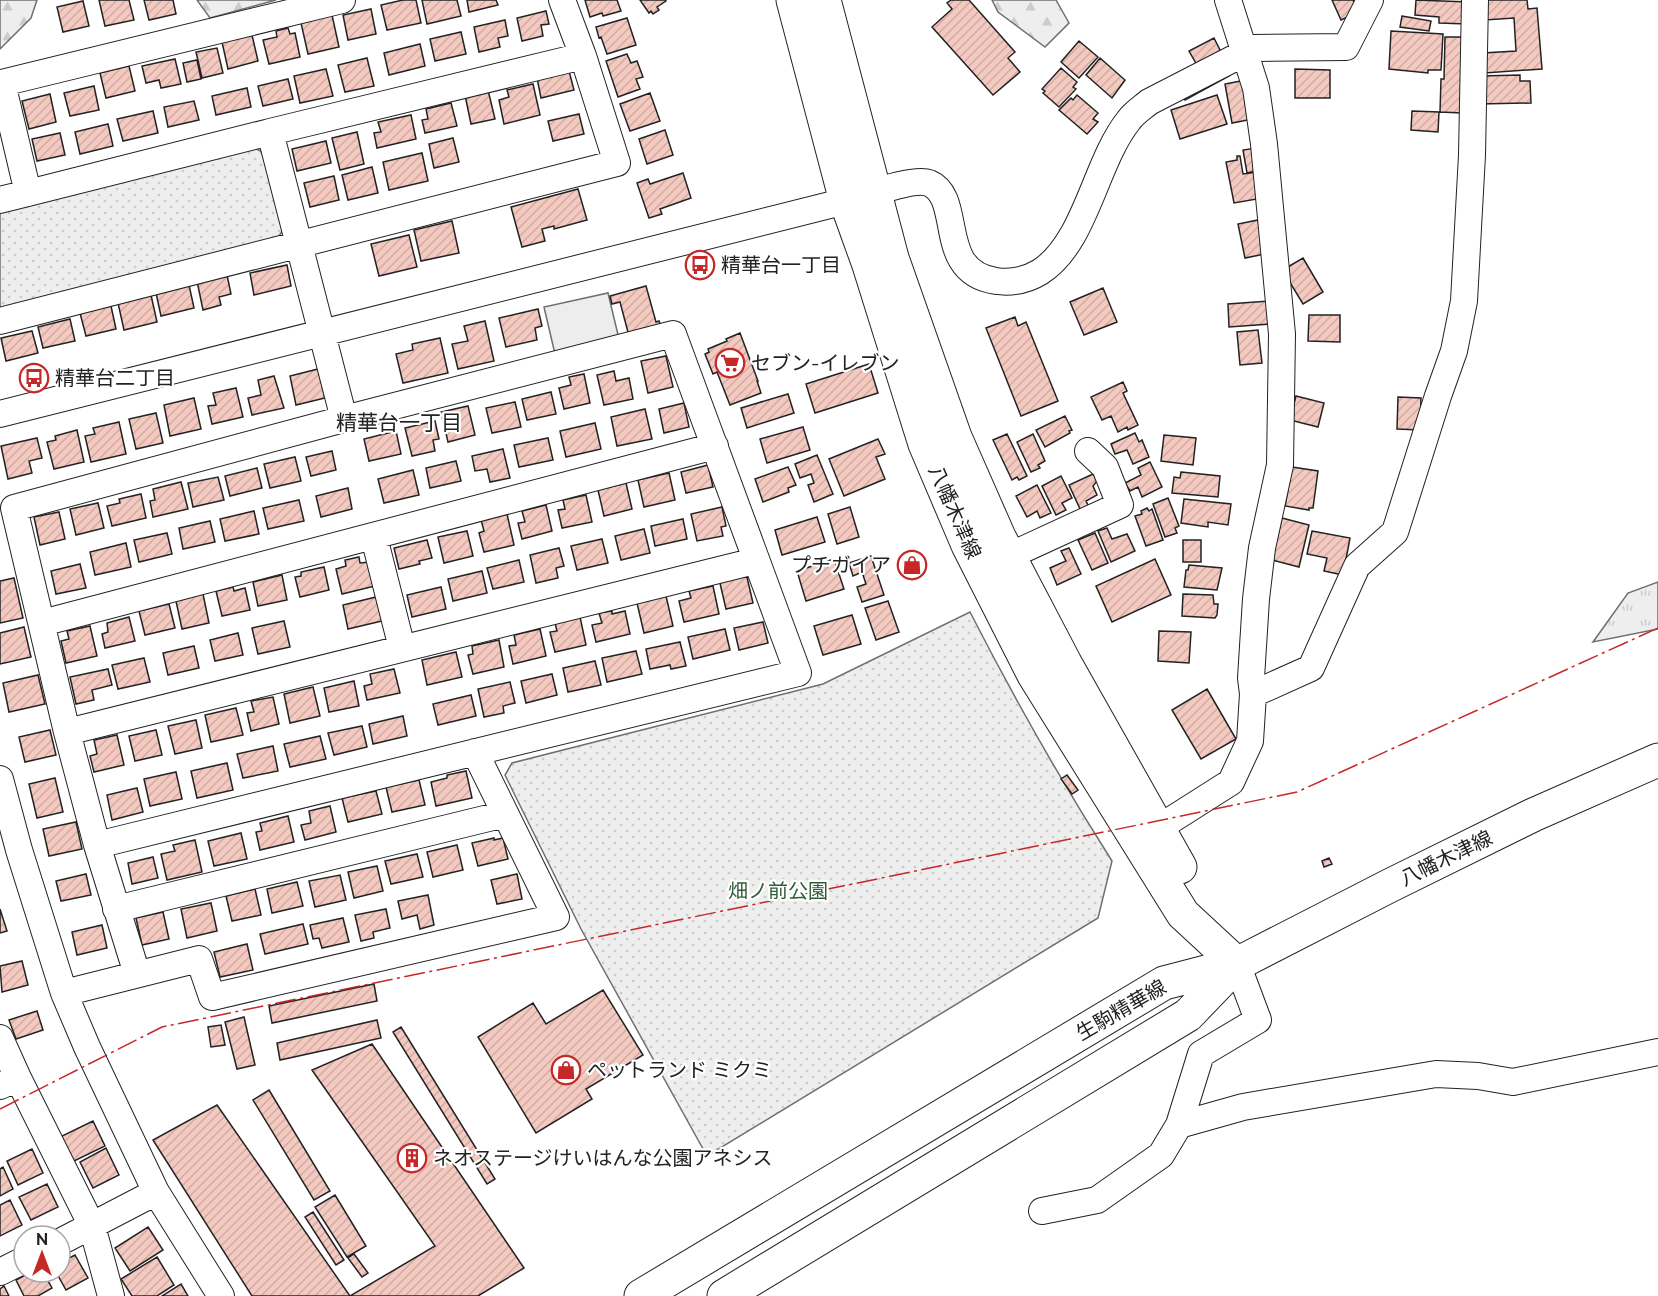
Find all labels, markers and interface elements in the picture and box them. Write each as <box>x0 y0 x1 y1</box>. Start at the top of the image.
bus stop icon: 精華台一丁目 <box>684 249 716 281</box>
place label: 精華台一丁目 <box>721 253 841 277</box>
supermarket icon: セブン-イレブン <box>714 347 746 379</box>
place label: セブン-イレブン <box>751 351 899 375</box>
bus stop icon: 精華台二丁目 <box>18 362 50 394</box>
place label: 精華台二丁目 <box>55 366 175 390</box>
district label: 精華台一丁目 <box>336 410 462 435</box>
street label: 八幡木津線 <box>924 461 986 563</box>
shop icon: プチガイア <box>896 549 928 581</box>
place label: プチガイア <box>791 553 891 577</box>
street label: 八幡木津線 <box>1396 825 1496 891</box>
park label: 畑ノ前公園 <box>728 879 828 903</box>
street label: 生駒精華線 <box>1072 975 1170 1045</box>
shop icon: ペットランド ミクミ <box>550 1054 582 1086</box>
place label: ペットランド ミクミ <box>587 1058 772 1082</box>
building icon: ネオステージけいはんな公園アネシス <box>396 1142 428 1174</box>
place label: ネオステージけいはんな公園アネシス <box>433 1146 773 1170</box>
north arrow <box>12 1224 72 1284</box>
text: N <box>36 1230 48 1249</box>

